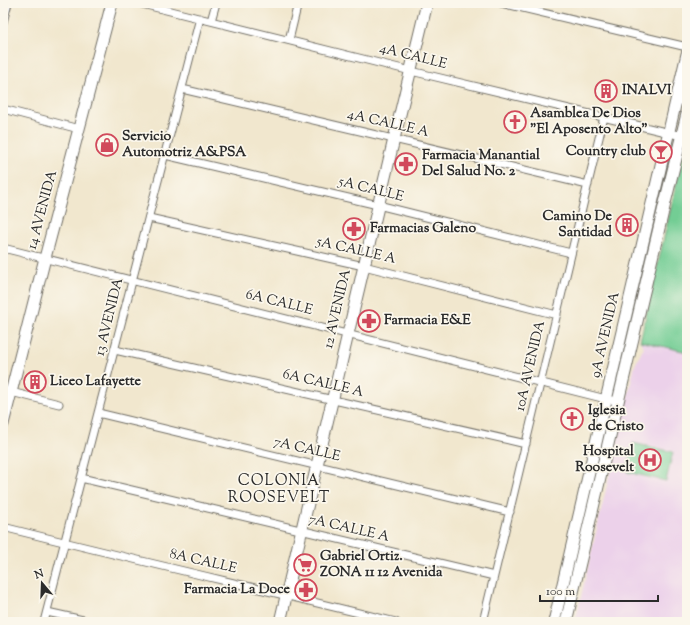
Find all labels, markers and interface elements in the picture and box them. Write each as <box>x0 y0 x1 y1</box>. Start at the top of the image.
street label: 4A CALLE <box>377 39 449 75</box>
building icon: INALVI <box>593 78 619 104</box>
place label: INALVI <box>622 81 672 101</box>
place label: Asamblea De Dios "El Aposento Alto" <box>530 104 648 140</box>
street label: 4A CALLE A <box>345 105 431 143</box>
church icon: Asamblea De Dios "El Aposento Alto" <box>502 109 528 135</box>
place label: Servicio Automotriz A&PSA <box>122 127 247 163</box>
shop icon: Servicio Automotriz A&PSA <box>94 132 120 158</box>
bar icon: Country club <box>648 139 674 165</box>
place label: Country club <box>566 142 646 162</box>
place label: Farmacia Manantial Del Salud No. 2 <box>422 146 540 182</box>
pharmacy icon: Farmacia Manantial Del Salud No. 2 <box>393 151 419 177</box>
street label: 14 AVENIDA <box>23 167 63 252</box>
street label: 5A CALLE <box>335 172 406 208</box>
place label: Camino De Santidad <box>543 207 612 243</box>
building icon: Camino De Santidad <box>614 212 640 238</box>
pharmacy icon: Farmacias Galeno <box>341 216 367 242</box>
place label: Farmacias Galeno <box>370 219 476 239</box>
street label: 5A CALLE A <box>313 232 398 270</box>
street label: 12 AVENIDA <box>319 267 357 351</box>
street label: 13 AVENIDA <box>91 275 130 358</box>
street label: 6A CALLE <box>243 285 315 321</box>
street label: 9A AVENIDA <box>586 289 626 380</box>
pharmacy icon: Farmacia E&E <box>356 308 382 334</box>
place label: Farmacia E&E <box>384 311 471 331</box>
street label: 10A AVENIDA <box>511 318 551 413</box>
street label: 6A CALLE A <box>280 365 366 403</box>
building icon: Liceo Lafayette <box>22 369 48 395</box>
place label: Liceo Lafayette <box>50 372 142 392</box>
place label: Iglesia de Cristo <box>588 401 644 437</box>
church icon: Iglesia de Cristo <box>559 406 585 432</box>
street label: 7A CALLE <box>272 433 343 467</box>
place label: Hospital Roosevelt <box>575 442 634 478</box>
hospital icon: Hospital Roosevelt <box>637 447 663 473</box>
district label: COLONIA ROOSEVELT <box>228 471 330 509</box>
street label: 7A CALLE A <box>307 510 392 548</box>
street label: 8A CALLE <box>167 545 239 580</box>
place label: Gabriel Ortiz. ZONA 11 12 Avenida <box>320 547 443 583</box>
supermarket icon: Gabriel Ortiz. ZONA 11 12 Avenida <box>292 552 318 578</box>
north arrow <box>22 563 62 603</box>
text: N <box>31 565 46 584</box>
pharmacy icon: Farmacia La Doce <box>293 577 319 603</box>
scale bar <box>540 577 658 603</box>
place label: Farmacia La Doce <box>184 580 290 600</box>
text: 100 m <box>546 583 575 601</box>

